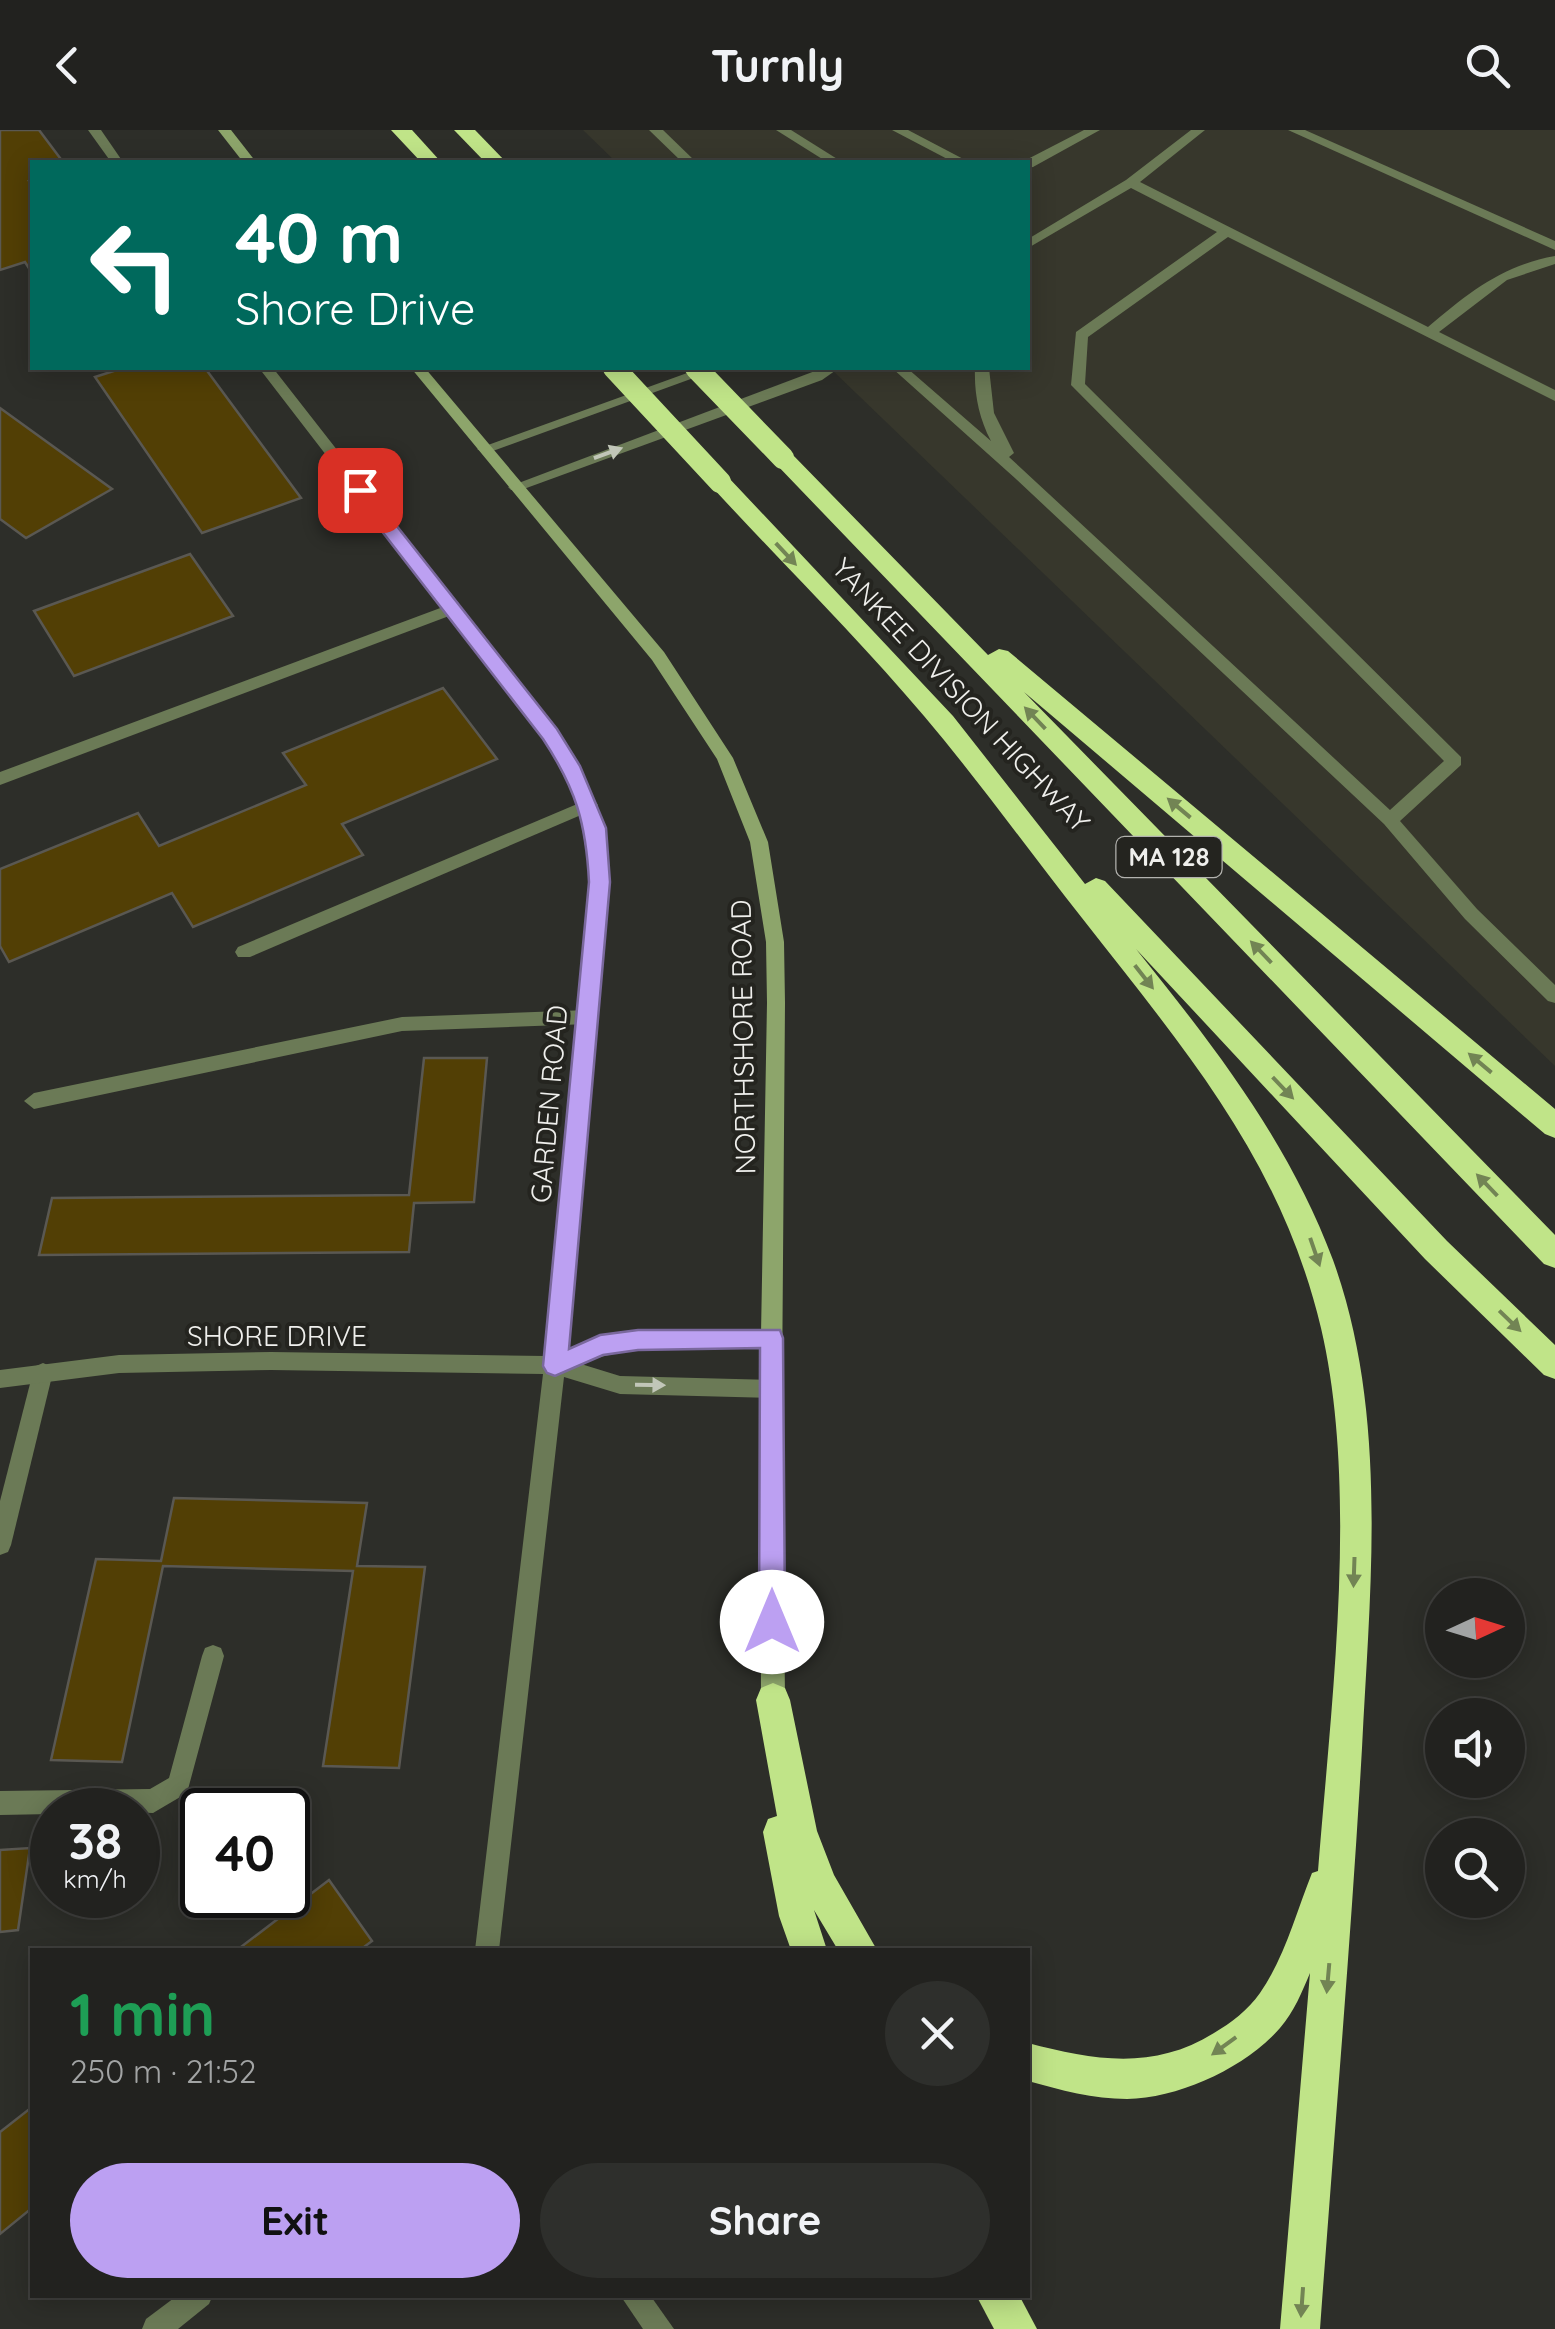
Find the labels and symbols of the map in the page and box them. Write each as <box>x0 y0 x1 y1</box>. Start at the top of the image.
one-way arrow <box>593 445 623 460</box>
pin <box>318 448 403 533</box>
one-way arrow <box>774 541 797 565</box>
street label: YANKEE DIVISION HIGHWAY <box>825 550 1098 839</box>
one-way arrow <box>1024 707 1047 731</box>
one-way arrow <box>1166 798 1191 819</box>
road number: MA 128 <box>1116 837 1222 877</box>
street label: NORTHSHORE ROAD <box>723 899 762 1175</box>
one-way arrow <box>1250 940 1273 964</box>
one-way arrow <box>1133 965 1154 990</box>
street label: GARDEN ROAD <box>522 1004 575 1204</box>
one-way arrow <box>1468 1053 1493 1074</box>
one-way arrow <box>1271 1076 1294 1100</box>
one-way arrow <box>1476 1174 1499 1198</box>
one-way arrow <box>1308 1237 1323 1267</box>
one-way arrow <box>1497 1309 1521 1332</box>
street label: SHORE DRIVE <box>187 1318 367 1353</box>
one-way arrow <box>634 1378 666 1394</box>
one-way arrow <box>1346 1556 1362 1588</box>
position arrow <box>720 1570 824 1674</box>
north arrow <box>1425 1578 1525 1678</box>
speed limit sign: 40 <box>180 1788 310 1918</box>
one-way arrow <box>1320 1962 1336 1994</box>
one-way arrow <box>1211 2036 1238 2056</box>
one-way arrow <box>1294 2286 1310 2318</box>

